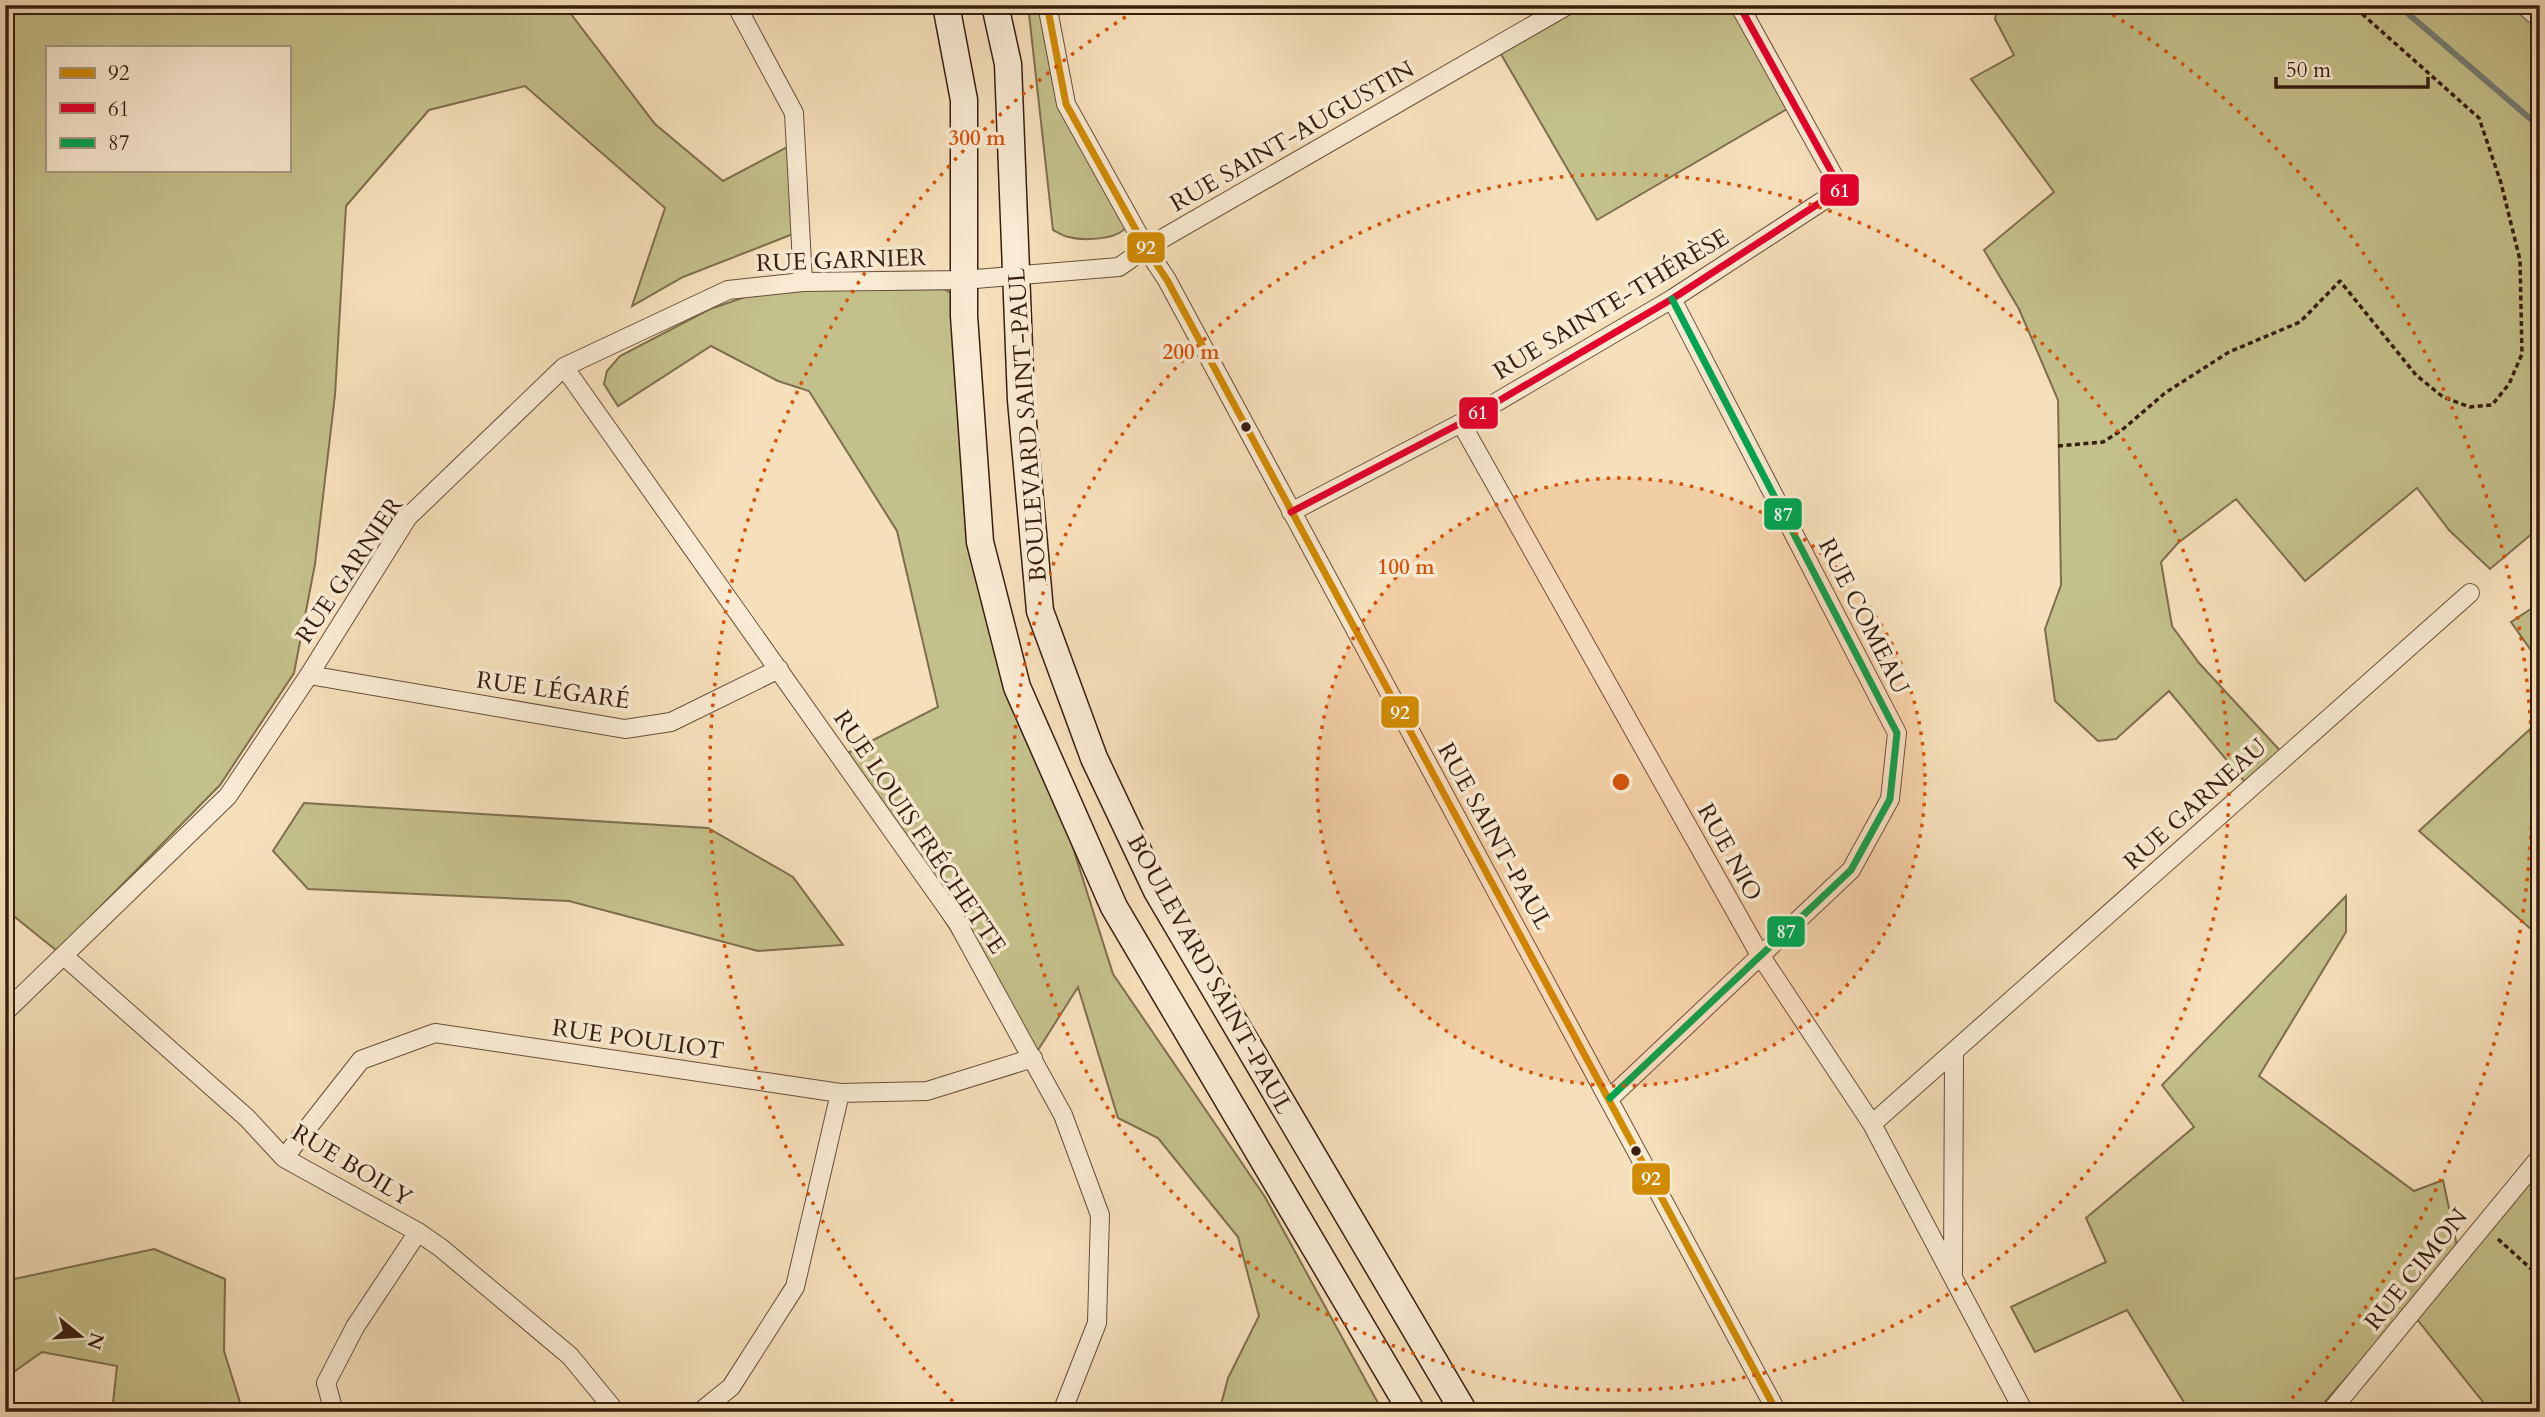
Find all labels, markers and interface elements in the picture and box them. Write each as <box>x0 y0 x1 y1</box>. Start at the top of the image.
legend <box>46 46 290 172</box>
scale bar <box>2276 46 2428 90</box>
street label: RUE SAINT-AUGUSTIN <box>1164 53 1421 220</box>
text: 50 m <box>2286 56 2331 85</box>
text: 92 <box>108 59 130 88</box>
text: 61 <box>108 95 130 124</box>
text: 300 m <box>948 124 1006 153</box>
text: 87 <box>108 129 130 158</box>
line badge: 61 <box>1819 173 1860 207</box>
text: 61 <box>1830 178 1850 204</box>
street label: RUE SAINTE-THÉRÈSE <box>1487 221 1735 388</box>
line badge: 92 <box>1126 231 1166 264</box>
text: 92 <box>1136 235 1156 261</box>
street label: RUE GARNIER <box>755 241 927 280</box>
street label: BOULEVARD SAINT-PAUL <box>1000 266 1055 583</box>
text: 200 m <box>1162 338 1220 367</box>
line badge: 61 <box>1458 396 1499 430</box>
text: 61 <box>1468 400 1488 426</box>
unlabelled marker <box>1239 420 1253 434</box>
street label: RUE GARNIER <box>288 490 411 650</box>
line badge: 87 <box>1763 497 1803 531</box>
text: 87 <box>1773 502 1793 528</box>
street label: RUE COMEAU <box>1810 533 1917 700</box>
text: 100 m <box>1377 553 1435 582</box>
street label: RUE LÉGARÉ <box>474 663 632 718</box>
line badge: 92 <box>1380 695 1420 729</box>
text: 92 <box>1390 700 1410 726</box>
street label: RUE LOUIS FRÉCHETTE <box>826 704 1014 961</box>
street label: RUE GARNEAU <box>2117 731 2274 878</box>
street label: RUE SAINT-PAUL <box>1429 737 1560 936</box>
centre of rings <box>1609 770 1633 794</box>
street label: RUE NIO <box>1689 797 1770 907</box>
street label: BOULEVARD SAINT-PAUL <box>1119 829 1301 1120</box>
line badge: 87 <box>1766 915 1806 948</box>
text: 87 <box>1776 919 1796 945</box>
street label: RUE POULIOT <box>550 1011 726 1068</box>
street label: RUE BOILY <box>285 1116 418 1214</box>
unlabelled marker <box>1629 1144 1643 1158</box>
line badge: 92 <box>1631 1162 1671 1196</box>
text: 92 <box>1641 1166 1661 1192</box>
street label: RUE CIMON <box>2357 1201 2476 1337</box>
north arrow <box>46 1302 116 1372</box>
text: N <box>80 1329 110 1353</box>

